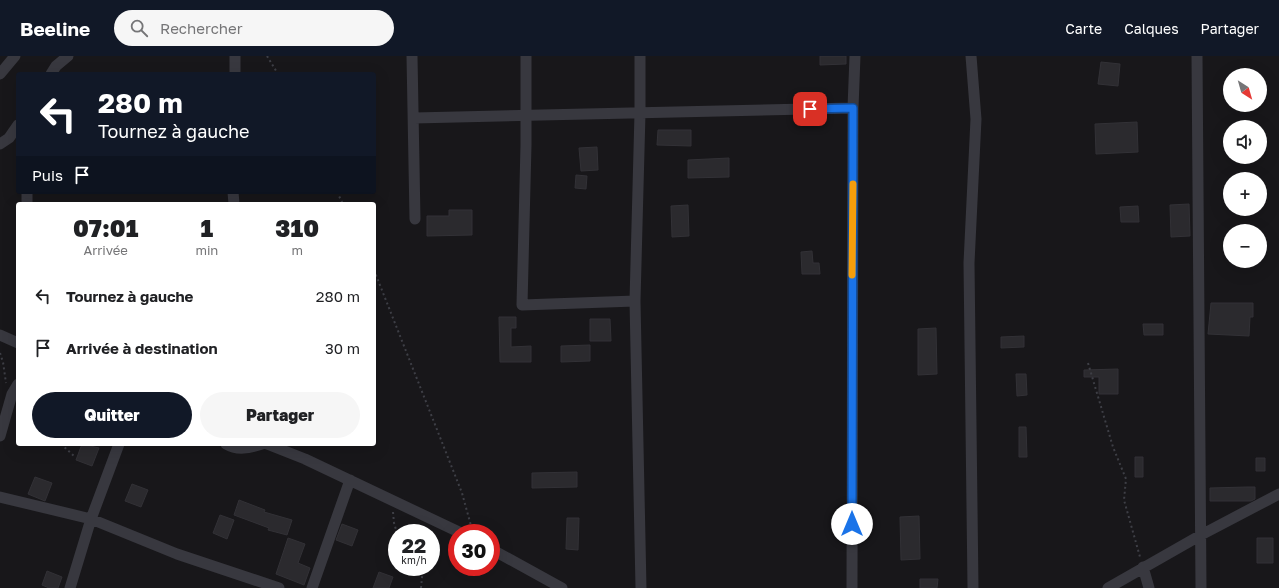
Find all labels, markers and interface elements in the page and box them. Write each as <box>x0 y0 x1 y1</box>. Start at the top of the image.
search box <box>114 10 394 46</box>
text: Beeline <box>20 17 90 40</box>
icon: search <box>128 17 150 39</box>
text: Rechercher <box>160 19 243 37</box>
text: Carte <box>1065 20 1102 37</box>
text: Calques <box>1124 20 1179 37</box>
text: Partager <box>1201 20 1259 37</box>
north arrow <box>1223 68 1267 112</box>
map controls <box>1223 68 1267 268</box>
text: 280 m <box>98 86 183 119</box>
icon: left <box>32 88 84 140</box>
pin <box>793 92 827 126</box>
icon: arrive <box>799 98 821 120</box>
text: Tournez à gauche <box>98 120 250 142</box>
button: sound <box>1223 120 1267 164</box>
icon: arrive <box>71 164 93 186</box>
text: Puis <box>32 166 63 184</box>
button: + <box>1223 172 1267 216</box>
text: 07:01 <box>73 213 138 242</box>
text: 1 <box>201 213 213 242</box>
text: 310 <box>275 213 319 242</box>
button: − <box>1223 224 1267 268</box>
text: Arrivée <box>83 242 128 258</box>
text: min <box>195 242 218 258</box>
text: m <box>291 242 303 258</box>
icon: left <box>32 285 54 307</box>
text: Tournez à gauche <box>66 287 193 305</box>
text: 280 m <box>316 287 360 305</box>
icon: arrive <box>32 337 54 359</box>
text: Arrivée à destination <box>66 339 218 357</box>
text: 30 m <box>325 339 360 357</box>
button: Quitter <box>32 392 192 438</box>
button: Partager <box>200 392 360 438</box>
position arrow <box>831 503 873 545</box>
speed limit sign: 30 <box>448 524 500 576</box>
text: 22 <box>402 533 426 557</box>
text: km/h <box>401 554 427 566</box>

